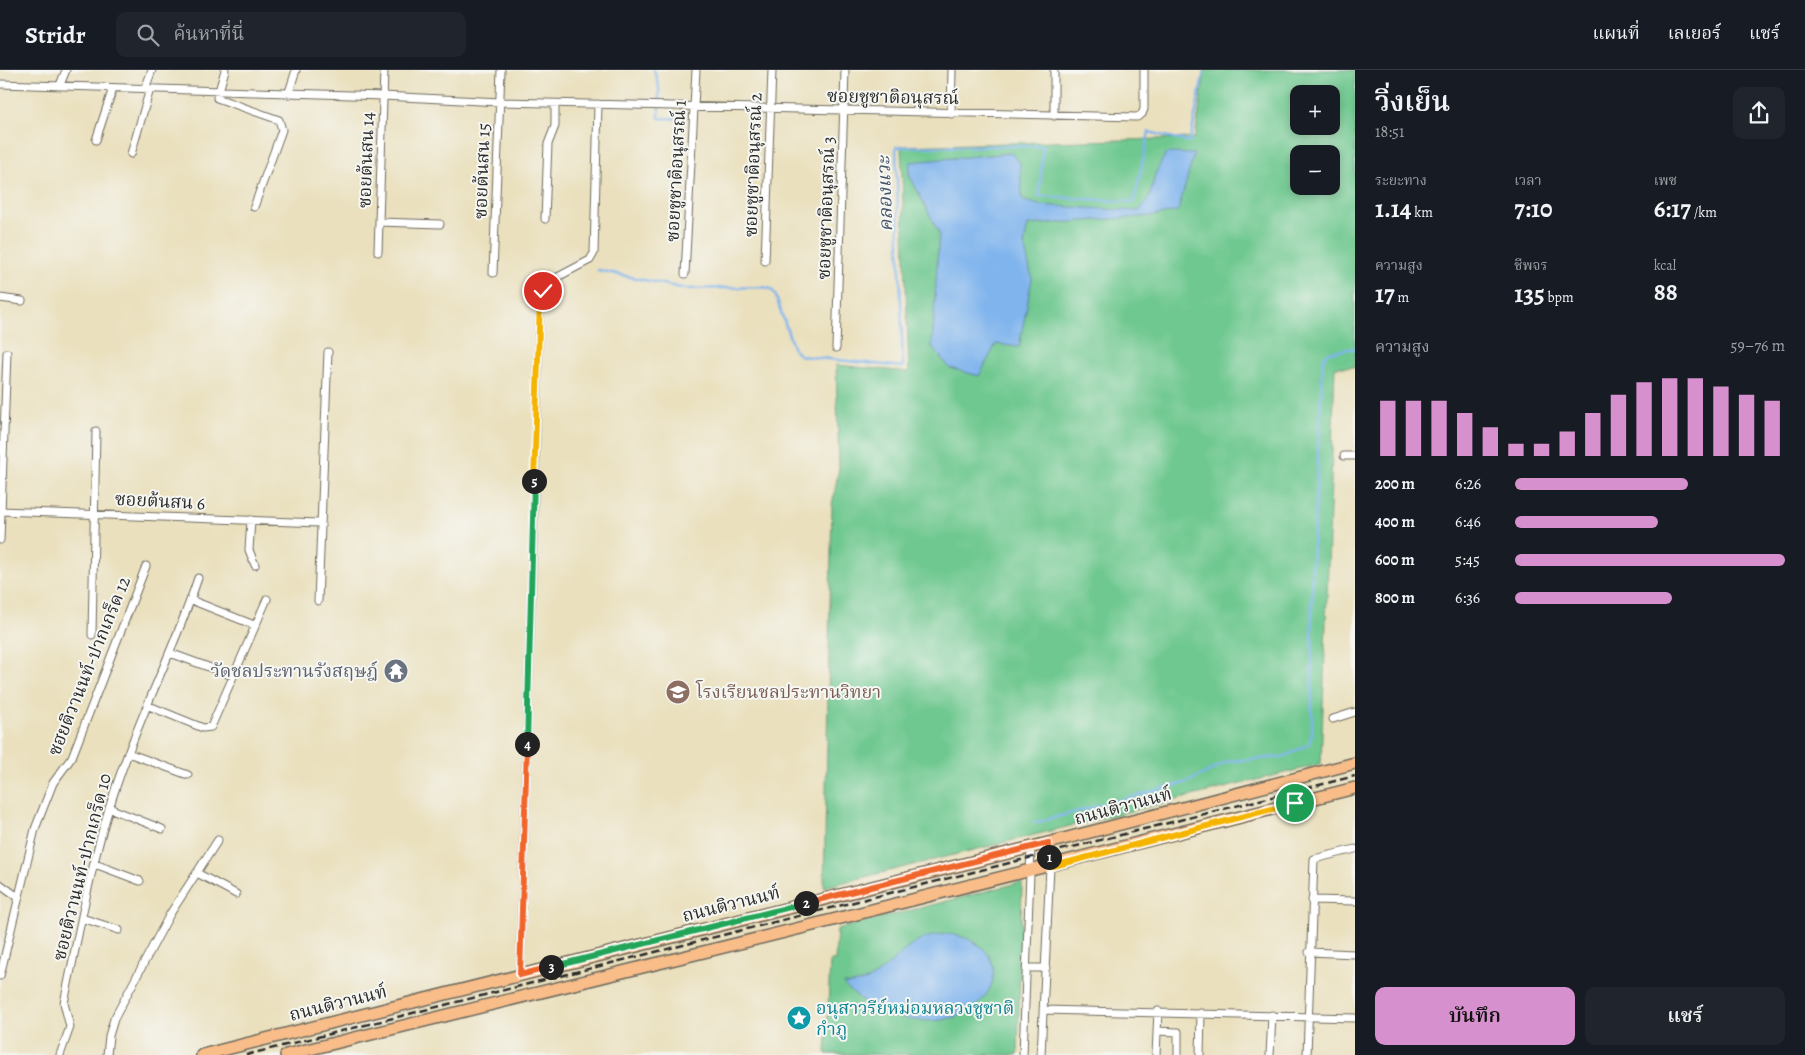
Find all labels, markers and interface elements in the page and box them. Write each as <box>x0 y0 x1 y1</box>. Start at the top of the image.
search box <box>116 12 466 57</box>
text: Stridr <box>25 19 86 51</box>
icon: search <box>134 21 162 49</box>
text: ค้นหาที่นี่ <box>174 21 244 47</box>
text: แผนที่ <box>1592 21 1640 45</box>
text: เลเยอร์ <box>1668 21 1721 45</box>
text: แชร์ <box>1749 21 1780 45</box>
text: วิ่งเย็น <box>1375 83 1450 121</box>
street label: ซอยชูชาติอนุสรณ์ <box>827 84 959 110</box>
map controls <box>1290 85 1340 195</box>
button: + <box>1290 85 1340 135</box>
button: share <box>1733 87 1785 139</box>
street label: ซอยชูชาติอนุสรณ์ 2 <box>738 92 768 238</box>
street label: ซอยชูชาติอนุสรณ์ 1 <box>660 99 692 243</box>
street label: ซอยต้นสน 14 <box>352 111 380 209</box>
text: 18:51 <box>1375 121 1404 143</box>
street label: ซอยต้นสน 15 <box>468 123 496 219</box>
street label: ซอยชูชาติอนุสรณ์ 3 <box>812 136 840 280</box>
button: − <box>1290 145 1340 195</box>
water label: คลองแวะ <box>871 154 899 232</box>
text: ระยะทาง <box>1375 171 1427 190</box>
text: เวลา <box>1514 171 1542 190</box>
text: เพซ <box>1654 171 1677 190</box>
text: 1.14 <box>1375 192 1412 226</box>
text: 7:10 <box>1514 192 1552 226</box>
text: 6:17 <box>1654 192 1691 226</box>
text: km <box>1412 203 1433 222</box>
text: /km <box>1691 203 1717 222</box>
text: ความสูง <box>1375 256 1423 275</box>
text: ชีพจร <box>1514 256 1548 275</box>
text: kcal <box>1654 256 1676 275</box>
pin <box>522 270 564 312</box>
text: 88 <box>1654 275 1678 309</box>
icon: check <box>529 277 557 305</box>
text: 17 <box>1375 277 1395 311</box>
text: 135 <box>1514 277 1545 311</box>
text: m <box>1395 288 1409 307</box>
text: bpm <box>1545 288 1574 307</box>
text: 59–76 m <box>1731 335 1785 357</box>
text: ความสูง <box>1375 336 1430 358</box>
pin: 5 <box>522 468 546 494</box>
text: 5 <box>532 472 537 491</box>
text: 200 m <box>1375 473 1415 495</box>
text: 6:26 <box>1455 473 1481 495</box>
street label: ซอยต้นสน 6 <box>114 487 206 515</box>
text: 400 m <box>1375 511 1415 533</box>
text: 6:46 <box>1455 511 1481 533</box>
text: 600 m <box>1375 549 1415 571</box>
text: 5:45 <box>1455 549 1480 571</box>
street label: ซฮยติวานนท์-ปากเกร็ด 12 <box>42 572 136 759</box>
text: 800 m <box>1375 587 1415 609</box>
text: 6:36 <box>1455 587 1480 609</box>
temple icon: วัดชลประทานรังสฤษฎ์ <box>383 658 409 684</box>
place label: วัดชลประทานรังสฤษฎ์ <box>210 659 378 683</box>
school or university icon: โรงเรียนชลประทานวิทยา <box>665 679 691 705</box>
place label: โรงเรียนชลประทานวิทยา <box>695 679 881 704</box>
pin: 4 <box>514 732 540 756</box>
text: 4 <box>524 735 531 754</box>
street label: ซอยติวานนท์-ปากเกร็ด 10 <box>47 771 117 963</box>
street label: ถนนติวานนท์ <box>1072 781 1174 831</box>
pin <box>1274 782 1316 824</box>
icon: arrive <box>1281 789 1309 817</box>
pin: 1 <box>1036 844 1062 870</box>
text: 1 <box>1047 848 1052 867</box>
street label: ถนนติวานนท์ <box>680 880 782 928</box>
pin: 2 <box>794 890 818 916</box>
text: 2 <box>803 894 810 913</box>
pin: 3 <box>538 954 564 980</box>
text: 3 <box>548 958 555 977</box>
street label: ถนนติวานนท์ <box>287 979 389 1027</box>
button: บันทึก <box>1375 987 1575 1045</box>
button: แชร์ <box>1585 987 1785 1045</box>
place label: อนุสาวรีย์หม่อมหลวงชูชาติ กำภู <box>816 996 1014 1041</box>
place icon: อนุสาวรีย์หม่อมหลวงชูชาติ กำภู <box>786 1005 812 1031</box>

